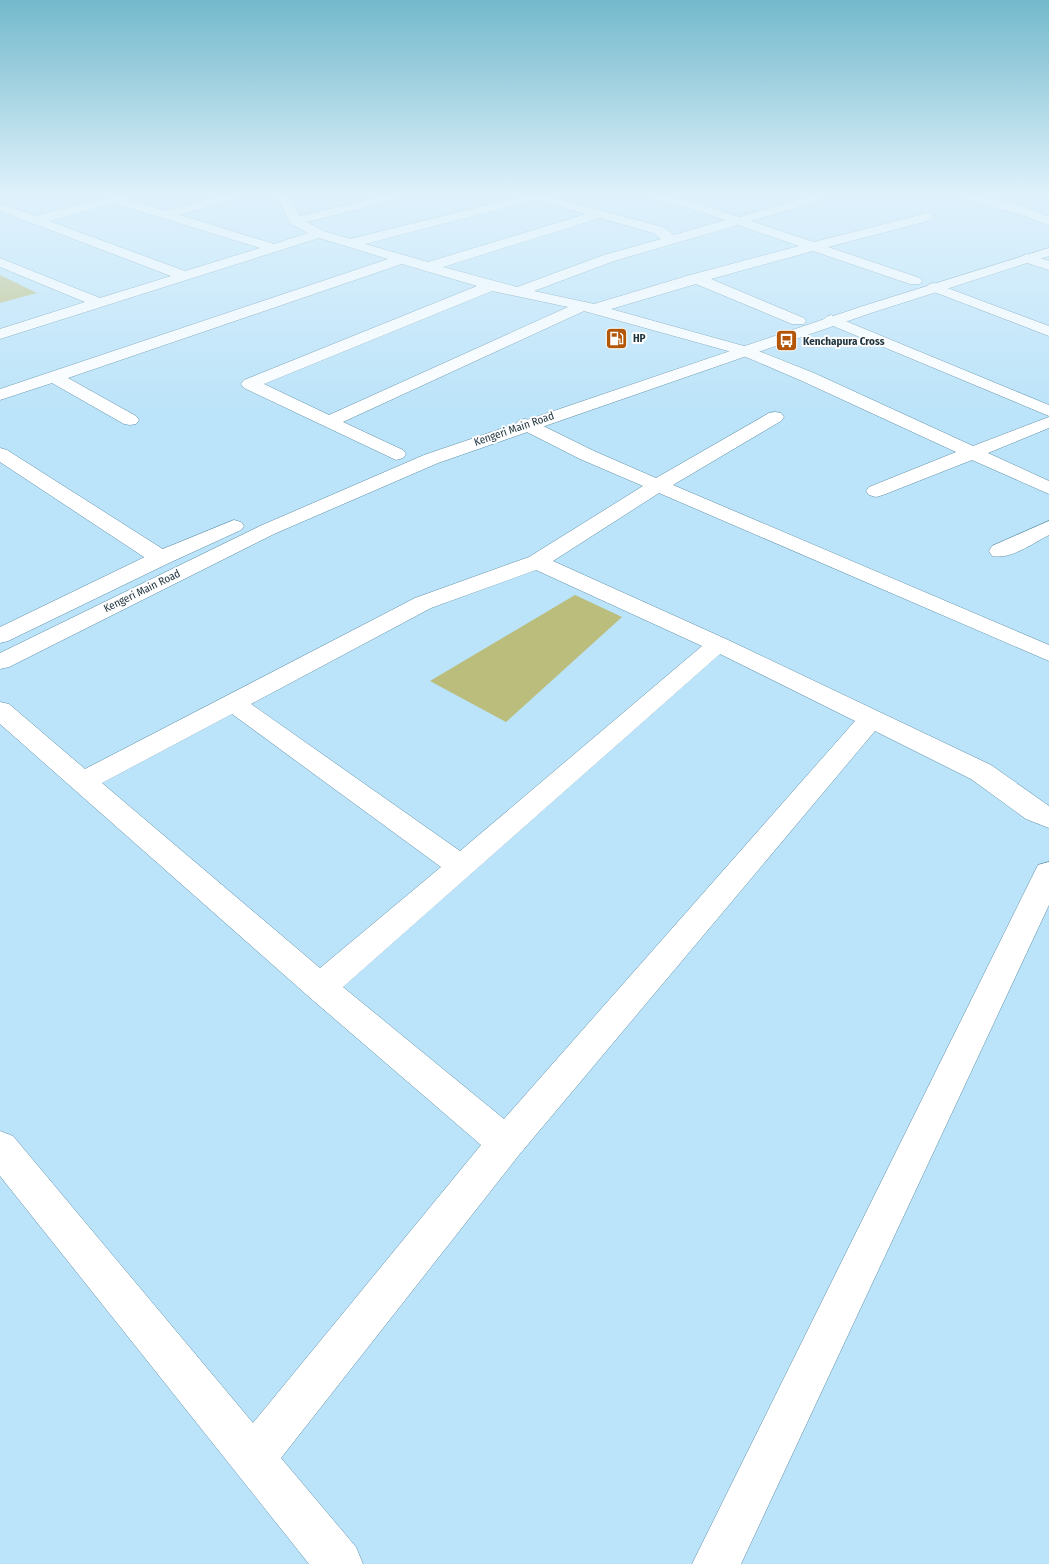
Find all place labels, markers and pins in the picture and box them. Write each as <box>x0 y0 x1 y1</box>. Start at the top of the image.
fuel station icon: HP <box>605 326 629 350</box>
bus stop icon: Kenchapura Cross <box>775 329 799 353</box>
place label: HP <box>633 332 646 345</box>
place label: Kenchapura Cross <box>803 335 885 348</box>

